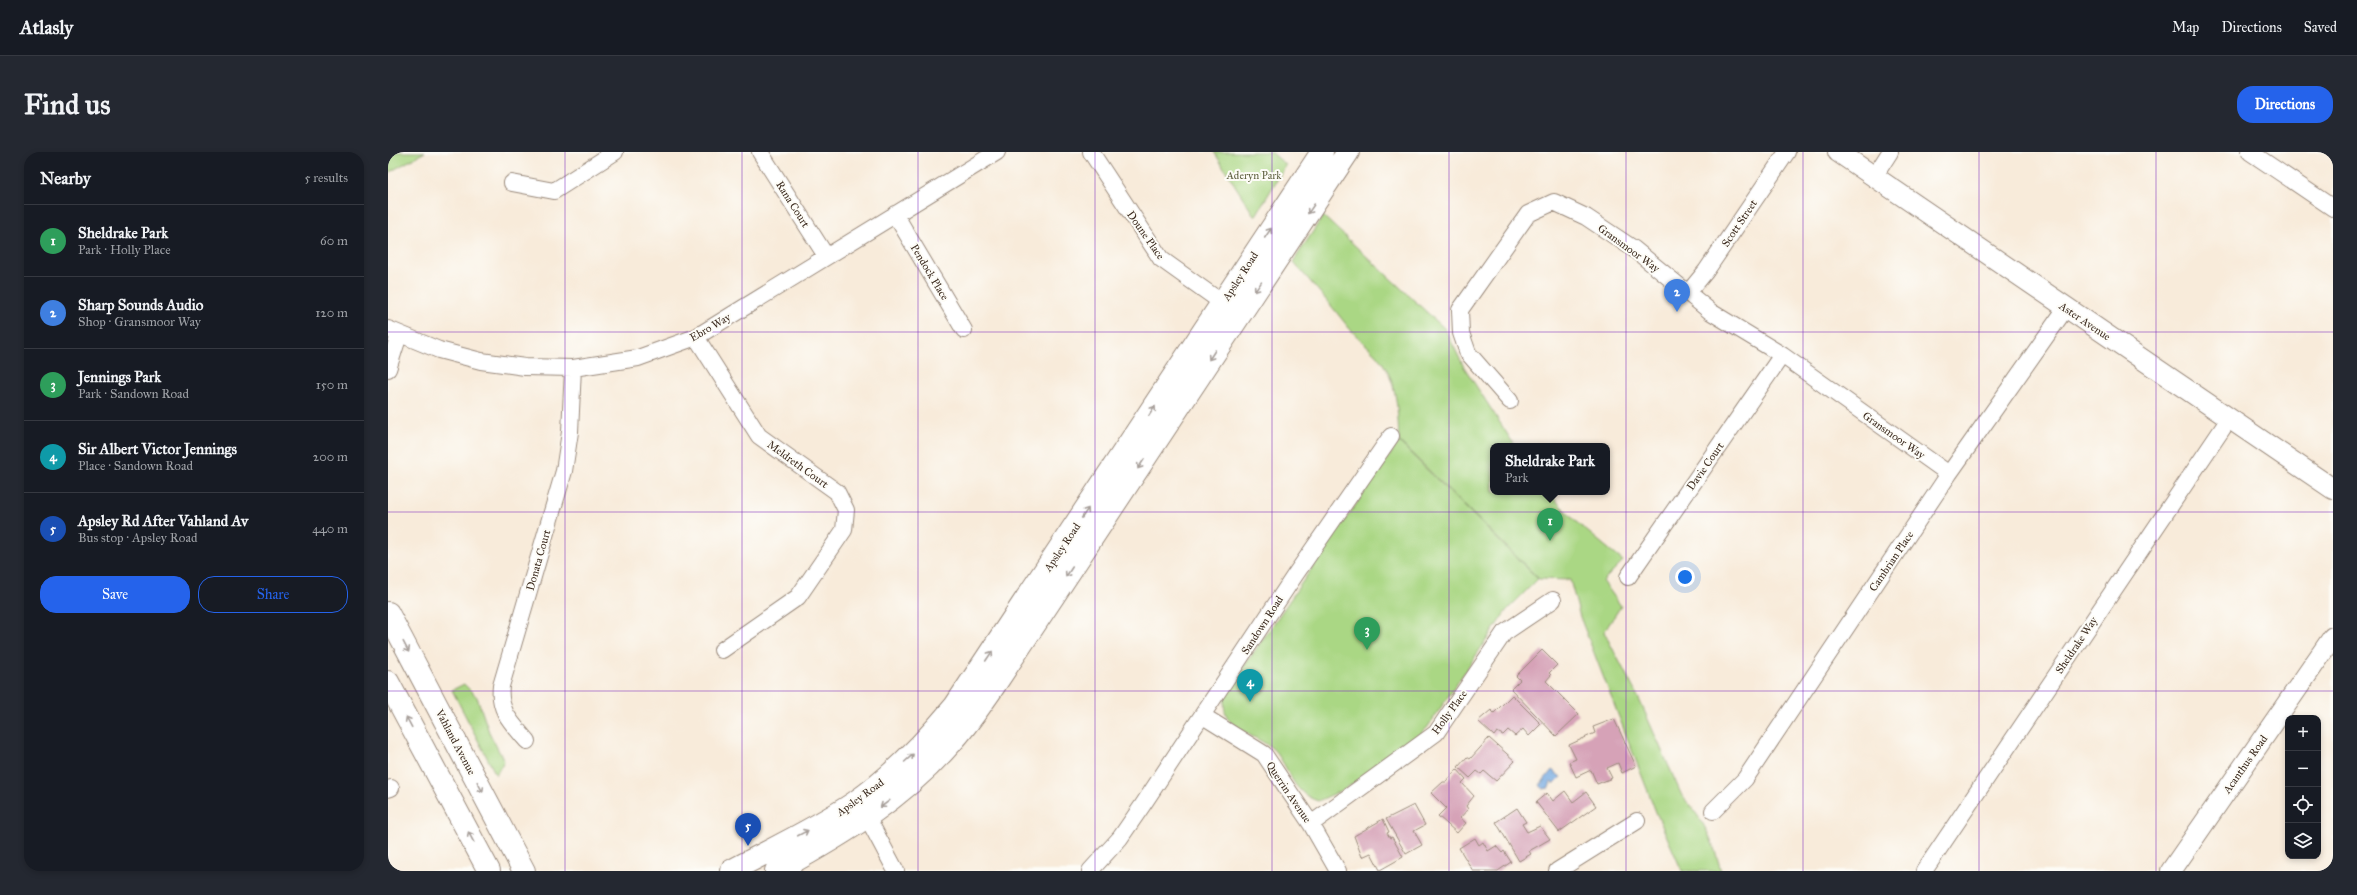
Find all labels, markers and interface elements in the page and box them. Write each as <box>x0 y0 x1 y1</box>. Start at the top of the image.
text: Atlasly <box>20 16 73 39</box>
text: Map <box>2172 19 2199 36</box>
text: Directions <box>2221 19 2282 36</box>
text: Saved <box>2304 19 2337 36</box>
button: Directions <box>2237 86 2333 123</box>
text: Find us <box>24 87 110 122</box>
text: Nearby <box>40 168 91 189</box>
park label: Aderyn Park <box>1226 169 1282 182</box>
text: 5 results <box>304 170 348 186</box>
street label: Rana Court <box>773 179 812 230</box>
street label: Scott Street <box>1719 197 1760 249</box>
one-way arrow <box>1307 203 1315 214</box>
street label: Doune Place <box>1124 209 1167 262</box>
street label: Gransmoor Way <box>1595 222 1663 276</box>
text: Sheldrake Park <box>78 224 168 242</box>
one-way arrow <box>1264 228 1272 239</box>
text: 1 <box>50 233 56 249</box>
text: 60 m <box>320 233 348 249</box>
text: Park · Holly Place <box>78 242 171 258</box>
street label: Pendock Place <box>908 242 952 303</box>
street label: Apsley Road <box>1219 249 1261 304</box>
pin: 2 <box>1664 279 1690 312</box>
one-way arrow <box>1254 281 1262 292</box>
text: Sharp Sounds Audio <box>78 296 203 314</box>
street label: Aster Avenue <box>2056 299 2113 344</box>
text: 2 <box>50 305 56 321</box>
text: 120 m <box>315 305 348 321</box>
street label: Ebro Way <box>688 310 734 344</box>
text: Shop · Gransmoor Way <box>78 314 201 330</box>
one-way arrow <box>1208 350 1217 361</box>
text: Jennings Park <box>78 368 161 386</box>
text: 3 <box>50 377 56 393</box>
text: 150 m <box>316 377 348 393</box>
text: Park · Sandown Road <box>78 386 189 402</box>
one-way arrow <box>1148 405 1156 416</box>
street label: Gransmoor Way <box>1860 409 1928 462</box>
street label: Meldreth Court <box>765 438 831 491</box>
text: Sir Albert Victor Jennings <box>78 440 237 458</box>
street label: Davie Court <box>1684 440 1727 493</box>
popup <box>1490 443 1610 495</box>
text: 4 <box>49 449 57 465</box>
text: 200 m <box>313 449 348 465</box>
text: Sheldrake Park <box>1505 452 1595 470</box>
text: Place · Sandown Road <box>78 458 193 474</box>
one-way arrow <box>1137 458 1145 469</box>
text: Park <box>1505 470 1528 486</box>
one-way arrow <box>1081 507 1089 519</box>
pin: 1 <box>1537 508 1563 541</box>
text: Apsley Rd After Vahland Av <box>78 512 248 530</box>
street label: Apsley Road <box>1041 520 1084 575</box>
text: 5 <box>50 521 56 537</box>
text: 440 m <box>312 521 348 537</box>
street label: Donata Court <box>524 528 553 592</box>
street label: Cambrian Place <box>1866 528 1917 594</box>
text: Bus stop · Apsley Road <box>78 530 197 546</box>
one-way arrow <box>1065 567 1073 578</box>
your location <box>1675 567 1695 587</box>
button: Save <box>40 576 190 613</box>
button: Share <box>198 576 348 613</box>
street label: Sandown Road <box>1239 593 1286 657</box>
street label: Sheldrake Way <box>2053 614 2101 676</box>
pin: 3 <box>1354 617 1380 650</box>
one-way arrow <box>403 641 410 653</box>
one-way arrow <box>985 651 993 662</box>
pin: 4 <box>1237 669 1263 702</box>
street label: Holly Place <box>1429 687 1470 737</box>
street label: Vahland Avenue <box>432 706 478 777</box>
map controls <box>2285 715 2321 859</box>
button: + <box>2285 715 2321 751</box>
one-way arrow <box>405 716 412 728</box>
street label: Acanthus Road <box>2220 732 2271 797</box>
button: − <box>2285 751 2321 787</box>
one-way arrow <box>904 753 914 762</box>
street label: Querrin Avenue <box>1263 759 1314 826</box>
street label: Apsley Road <box>833 776 887 820</box>
one-way arrow <box>476 781 484 793</box>
button: locate <box>2285 787 2321 823</box>
one-way arrow <box>880 800 891 808</box>
pin: 5 <box>735 813 761 846</box>
button: layers <box>2285 823 2321 859</box>
one-way arrow <box>797 828 809 836</box>
one-way arrow <box>466 831 474 843</box>

